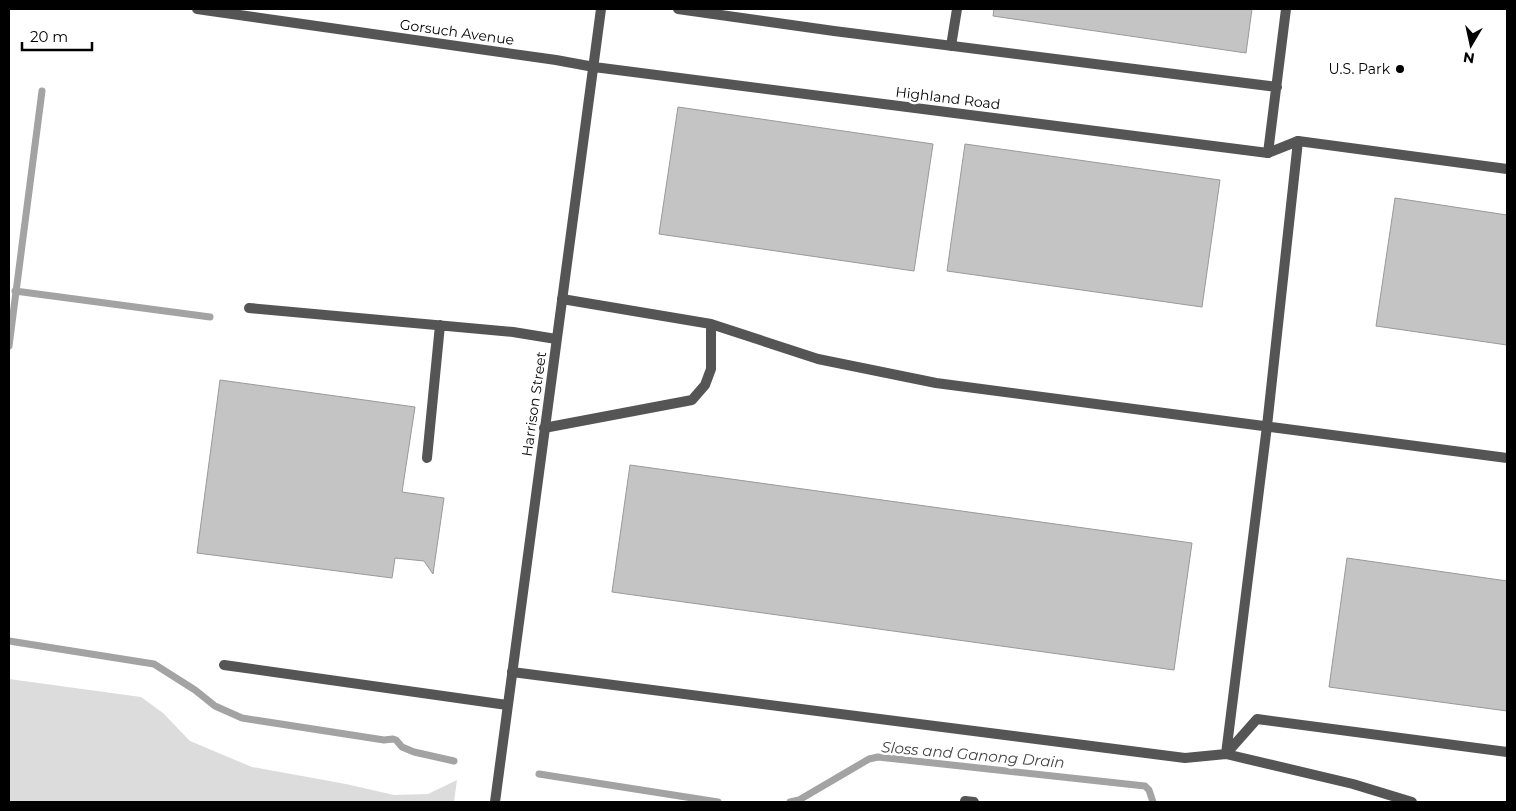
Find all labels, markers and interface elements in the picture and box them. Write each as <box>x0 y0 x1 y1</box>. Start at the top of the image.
street label: Gorsuch Avenue <box>399 15 515 49</box>
scale bar <box>22 20 92 52</box>
north arrow <box>1446 20 1496 70</box>
text: 20 m <box>30 27 68 46</box>
text: N <box>1462 48 1476 68</box>
place label: U.S. Park <box>1328 60 1391 78</box>
marker: U.S. Park <box>1394 63 1406 75</box>
street label: Highland Road <box>895 83 1001 113</box>
street label: Harrison Street <box>518 350 550 457</box>
water label: Sloss and Ganong Drain <box>881 737 1065 772</box>

